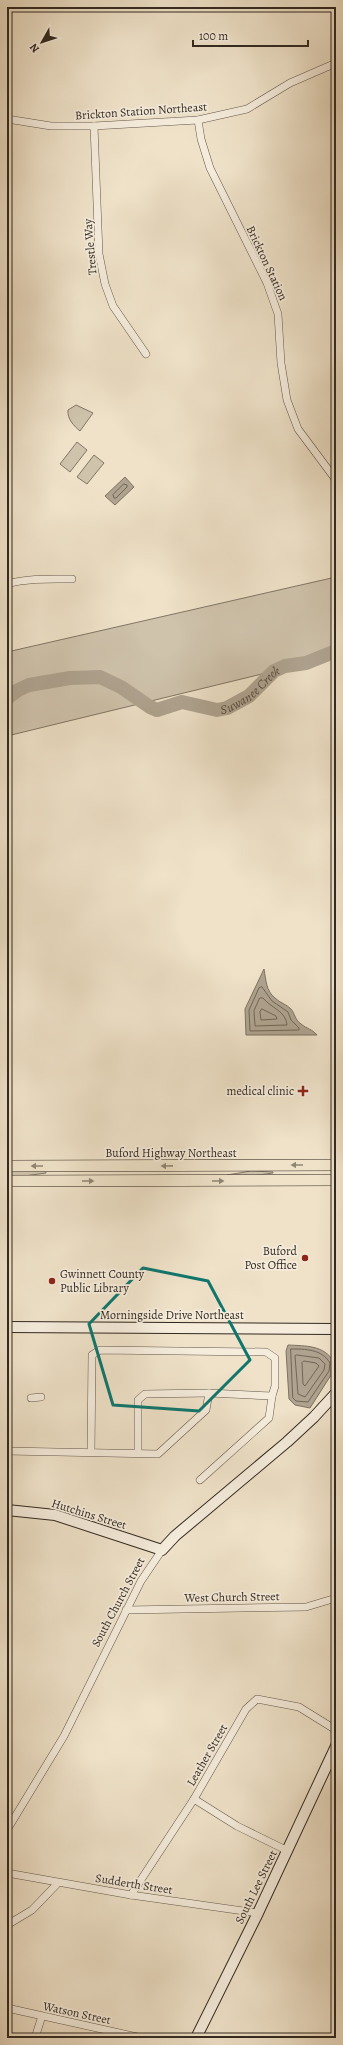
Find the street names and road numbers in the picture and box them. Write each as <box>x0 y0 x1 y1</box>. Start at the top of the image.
street label: Brickton Station Northeast <box>74 98 208 124</box>
street label: Trestle Way <box>80 218 100 276</box>
street label: Brickton Station <box>243 223 291 303</box>
street label: Buford Highway Northeast <box>105 1145 237 1161</box>
street label: Morningside Drive Northeast <box>100 1307 244 1323</box>
street label: Hutchins Street <box>50 1495 129 1533</box>
street label: South Church Street <box>88 1554 148 1650</box>
street label: West Church Street <box>183 1588 280 1606</box>
street label: Leather Street <box>183 1721 231 1789</box>
street label: South Lee Street <box>231 1847 281 1926</box>
street label: Sudderth Street <box>94 1870 174 1898</box>
street label: Watson Street <box>41 1998 112 2028</box>

